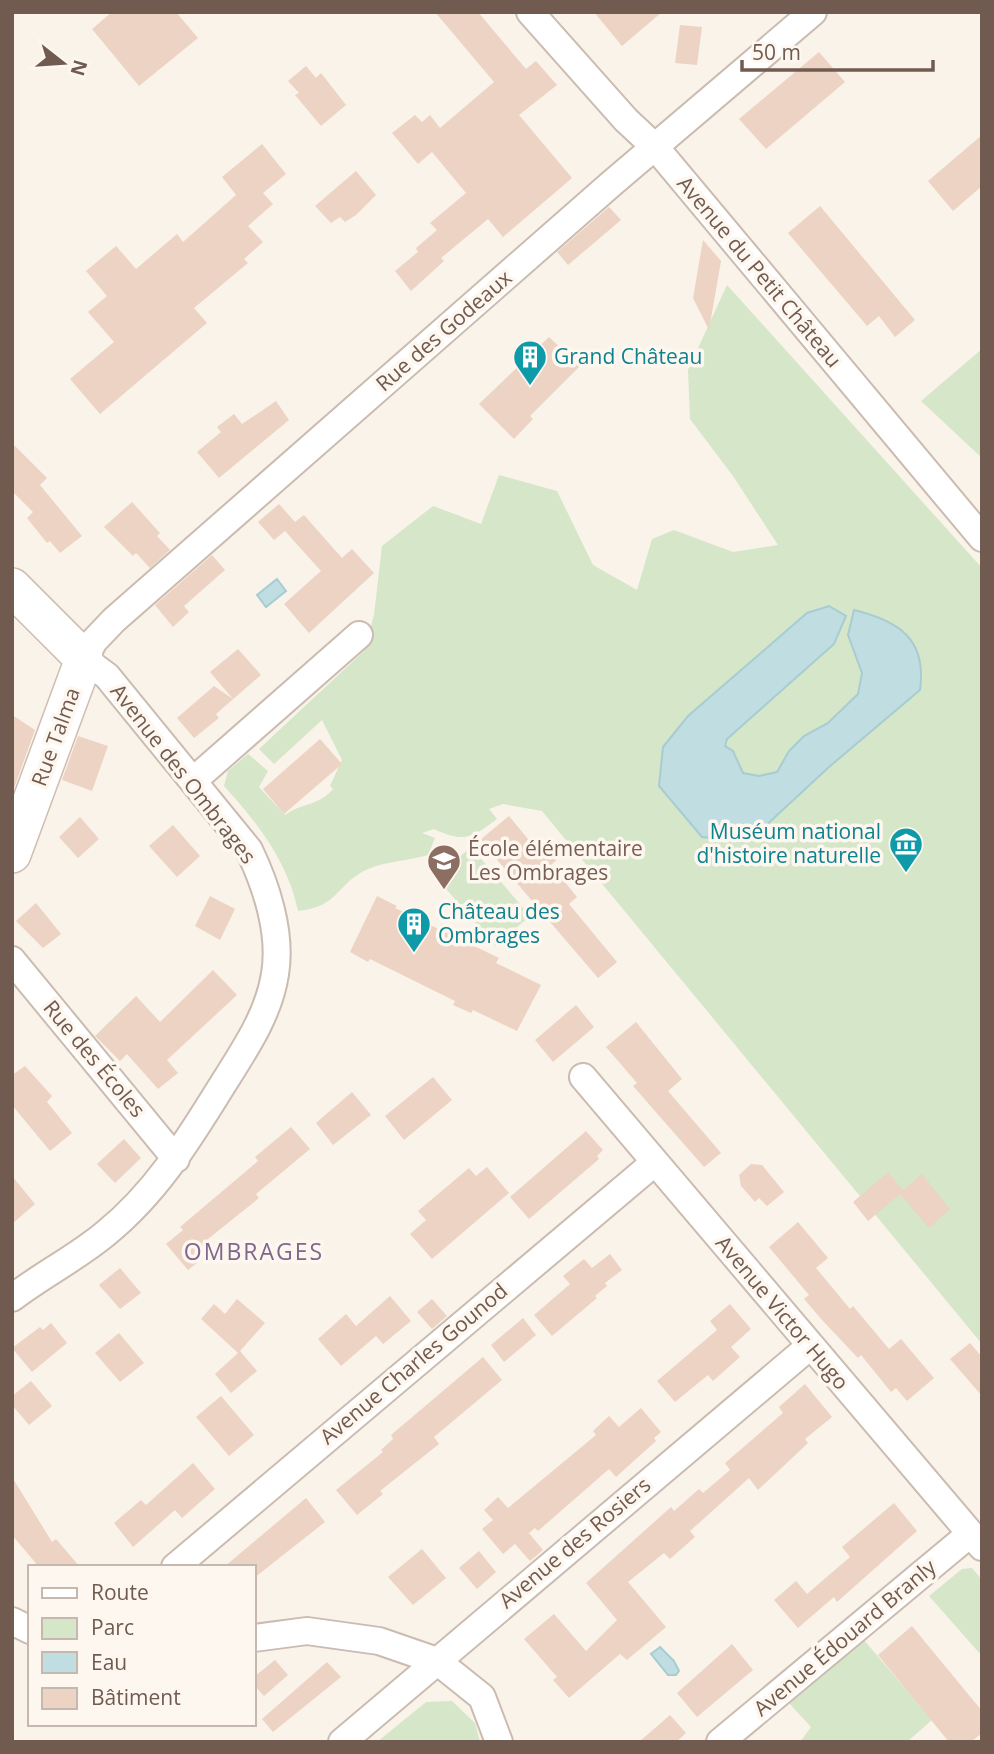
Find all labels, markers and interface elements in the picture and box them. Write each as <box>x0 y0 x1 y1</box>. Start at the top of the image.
north arrow <box>28 28 98 98</box>
scale bar <box>742 28 933 72</box>
text: 50 m <box>752 38 801 66</box>
text: N <box>65 57 94 79</box>
street label: Avenue du Petit Château <box>671 170 848 373</box>
street label: Rue des Godeaux <box>370 263 517 397</box>
building icon: Grand Château <box>511 338 549 387</box>
place label: Grand Château <box>554 342 702 370</box>
street label: Avenue des Ombrages <box>105 678 263 869</box>
street label: Rue Talma <box>24 684 86 790</box>
place label: Muséum national d'histoire naturelle <box>696 817 881 869</box>
museum icon: Muséum national d'histoire naturelle <box>887 825 925 874</box>
place label: École élémentaire Les Ombrages <box>468 834 643 886</box>
school or university icon: École élémentaire Les Ombrages <box>425 842 463 891</box>
place label: Château des Ombrages <box>438 897 560 949</box>
building icon: Château des Ombrages <box>395 905 433 954</box>
street label: Rue des Écoles <box>38 994 152 1123</box>
street label: Avenue Victor Hugo <box>710 1229 856 1395</box>
district label: OMBRAGES <box>184 1235 324 1267</box>
street label: Avenue Charles Gounod <box>314 1276 513 1450</box>
street label: Avenue des Rosiers <box>493 1470 656 1614</box>
street label: Avenue Édouard Branly <box>747 1552 942 1722</box>
legend <box>28 1565 256 1726</box>
text: Route <box>91 1578 149 1606</box>
text: Parc <box>91 1613 134 1641</box>
text: Eau <box>91 1648 127 1676</box>
text: Bâtiment <box>91 1683 181 1711</box>

